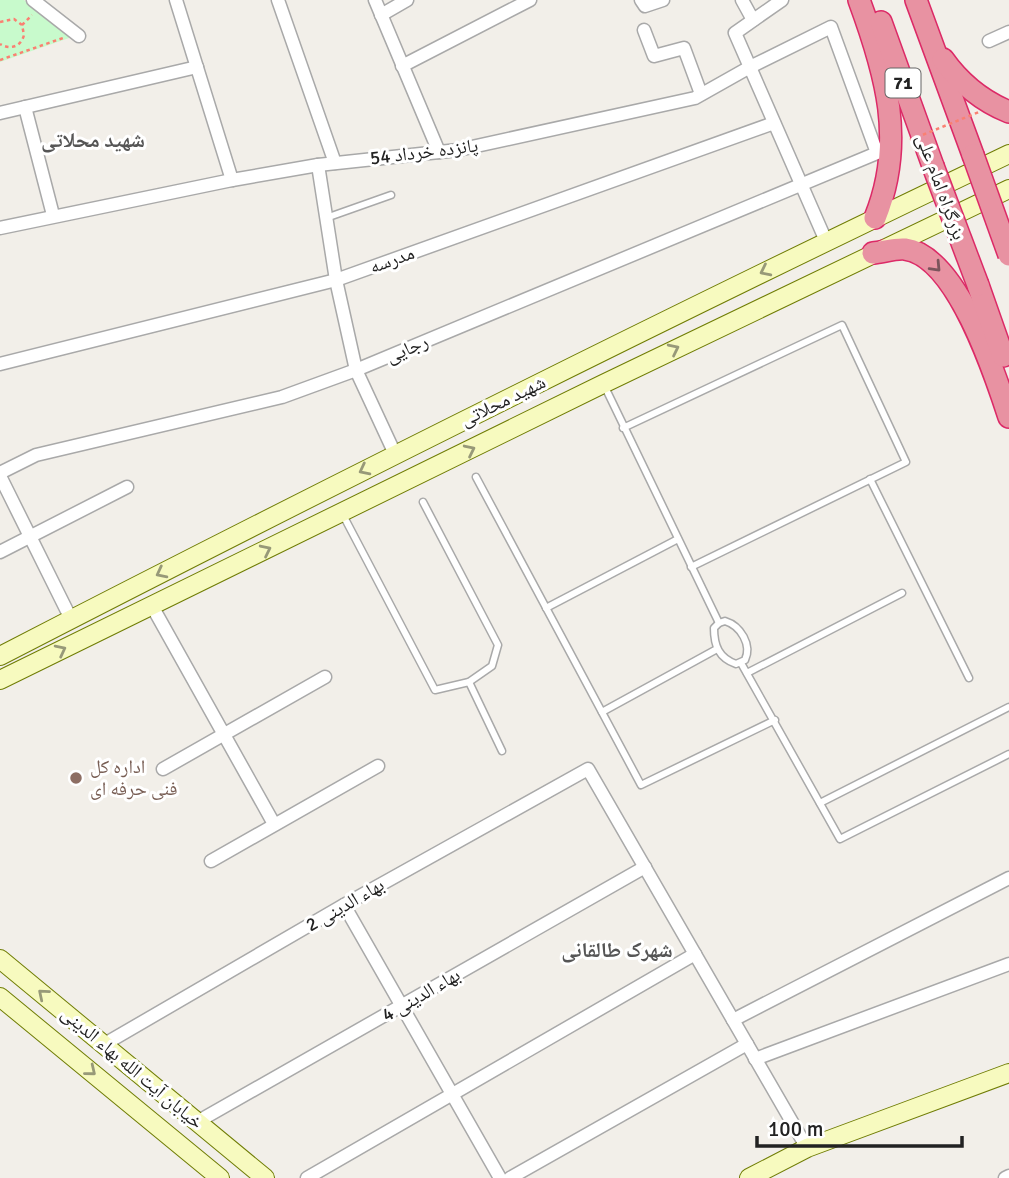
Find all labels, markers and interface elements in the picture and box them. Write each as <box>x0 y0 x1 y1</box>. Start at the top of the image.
road number: 71 <box>886 68 920 98</box>
district label: شهید محلاتی <box>41 127 145 153</box>
street label: بزرگراه امام علی <box>910 131 971 244</box>
street label: پانزده خرداد 54 <box>369 133 479 171</box>
street label: مدرسه <box>366 241 418 279</box>
one-way arrow <box>927 259 940 272</box>
one-way arrow <box>760 263 772 277</box>
street label: رجایی <box>382 329 432 369</box>
one-way arrow <box>667 344 679 358</box>
street label: شهید محلاتی <box>456 370 550 432</box>
one-way arrow <box>463 444 475 458</box>
one-way arrow <box>359 462 371 476</box>
one-way arrow <box>259 545 271 559</box>
one-way arrow <box>156 565 168 579</box>
one-way arrow <box>54 644 66 658</box>
place label: اداره کل فنی حرفه ای <box>90 755 178 801</box>
marker: اداره کل فنی حرفه ای <box>68 770 84 786</box>
street label: بهاء الدینی 2 <box>301 873 389 937</box>
district label: شهرک طالقانی <box>561 937 673 963</box>
street label: بهاء الدینی 4 <box>377 963 465 1027</box>
one-way arrow <box>38 990 51 1002</box>
street label: خیابان آیت الله بهاء الدینی <box>56 1002 208 1134</box>
one-way arrow <box>82 1063 95 1075</box>
scale bar <box>757 1104 962 1148</box>
text: 100 m <box>768 1116 823 1142</box>

